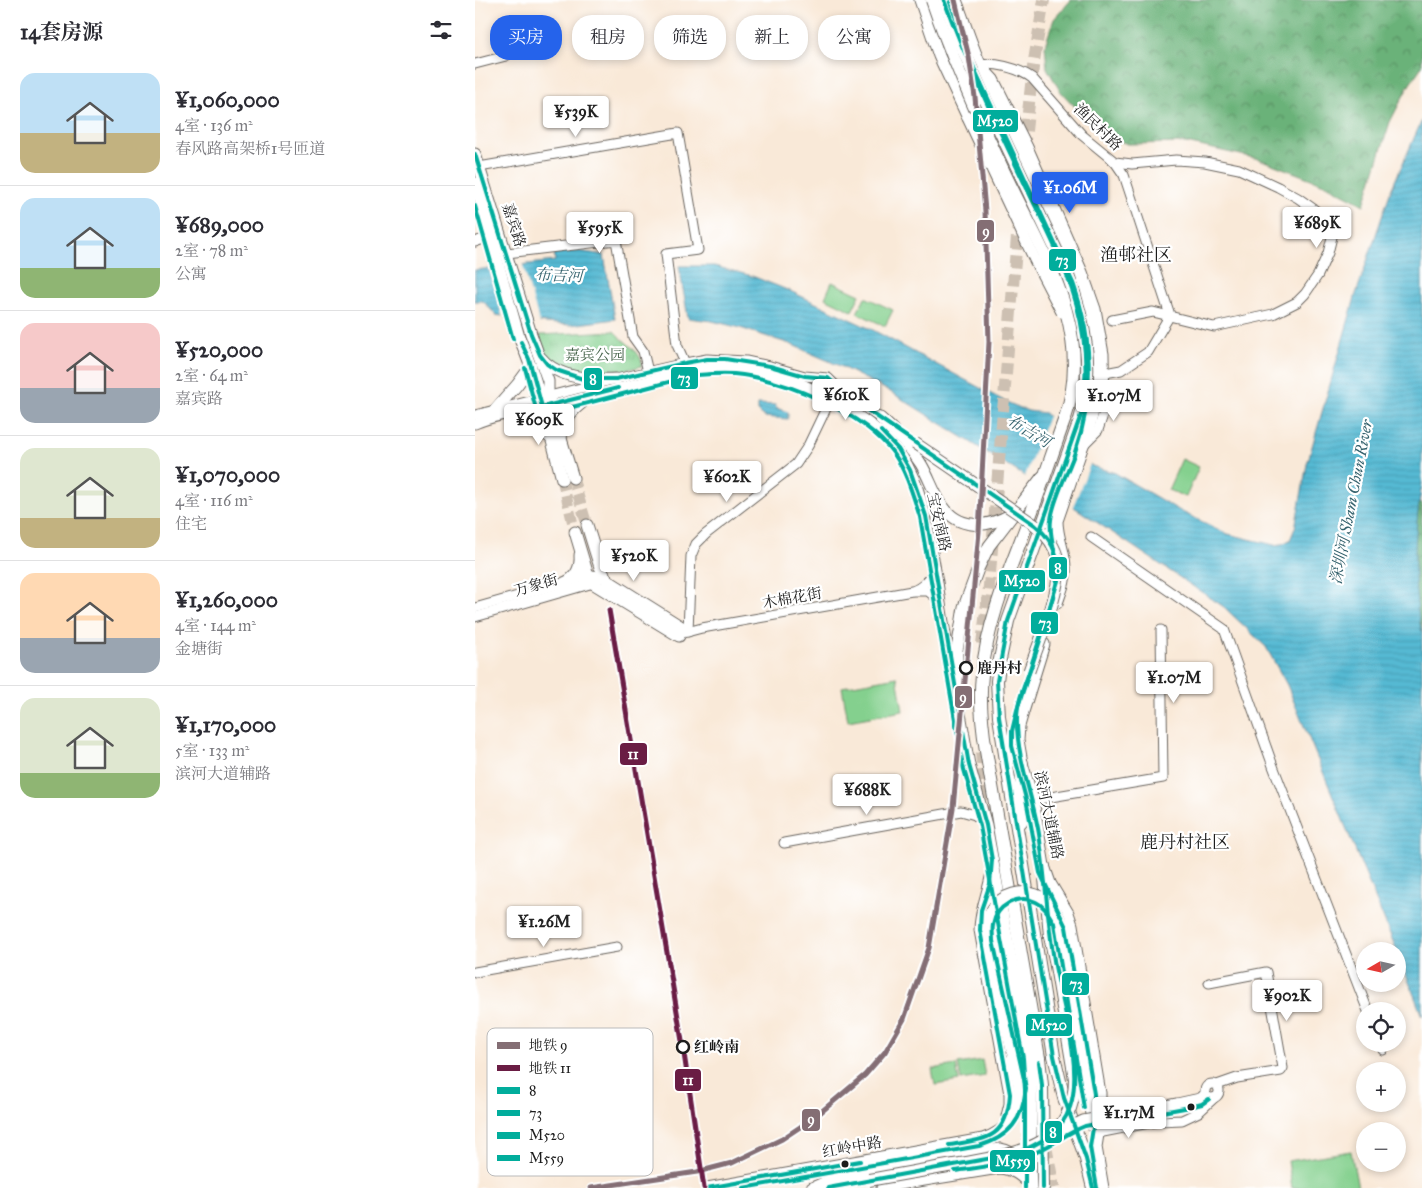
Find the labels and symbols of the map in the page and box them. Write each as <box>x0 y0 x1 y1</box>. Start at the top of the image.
pin: ¥539K <box>541 96 611 138</box>
street label: 渔民村路 <box>1070 100 1126 154</box>
line badge: M520 <box>972 109 1019 133</box>
text: M520 <box>977 113 1013 130</box>
pin: ¥1.06M <box>1029 172 1111 214</box>
street label: 嘉宾路 <box>498 201 530 249</box>
pin: ¥689K <box>1282 206 1352 249</box>
pin: ¥595K <box>565 212 635 254</box>
line badge: 9 <box>976 219 995 243</box>
text: 9 <box>982 223 990 241</box>
district label: 渔邨社区 <box>1100 244 1172 266</box>
line badge: 73 <box>1048 248 1077 272</box>
text: 73 <box>1055 252 1069 270</box>
water label: 布吉河 <box>535 265 586 285</box>
park label: 嘉宾公园 <box>565 346 625 364</box>
line badge: 73 <box>670 366 699 390</box>
line badge: 8 <box>583 367 603 391</box>
text: 73 <box>677 370 691 388</box>
text: 8 <box>589 371 597 388</box>
pin: ¥610K <box>811 378 881 421</box>
pin: ¥1.07M <box>1073 380 1155 422</box>
pin: ¥609K <box>504 404 574 446</box>
water label: 布吉河 <box>1004 410 1057 453</box>
water label: 深圳河 Sham Chun River <box>1326 417 1377 586</box>
pin: ¥602K <box>692 460 762 503</box>
street label: 宝安南路 <box>923 491 955 553</box>
pin: ¥520K <box>599 540 669 582</box>
line badge: 8 <box>1048 556 1068 580</box>
text: 8 <box>1054 560 1062 577</box>
line badge: M520 <box>998 569 1046 593</box>
street label: 万象街 <box>512 570 560 600</box>
text: M520 <box>1004 573 1040 590</box>
street label: 木棉花街 <box>761 584 823 612</box>
line badge: 73 <box>1030 611 1059 635</box>
text: 73 <box>1038 615 1052 633</box>
place label: 鹿丹村 <box>977 659 1022 677</box>
marker: 鹿丹村 <box>959 661 973 675</box>
pin: ¥1.07M <box>1133 662 1215 704</box>
line badge: 9 <box>954 685 973 709</box>
text: 9 <box>959 689 967 707</box>
line badge: 11 <box>619 742 648 766</box>
text: 11 <box>627 746 639 763</box>
street label: 滨河大道辅路 <box>1031 769 1067 861</box>
pin: ¥688K <box>832 774 902 816</box>
district label: 鹿丹村社区 <box>1140 831 1230 853</box>
pin: ¥1.26M <box>503 906 585 948</box>
north arrow <box>1356 942 1406 992</box>
line badge: 73 <box>1061 972 1090 996</box>
text: 73 <box>1069 976 1083 994</box>
pin: ¥902K <box>1252 980 1322 1022</box>
line badge: M520 <box>1025 1013 1073 1037</box>
text: M520 <box>1031 1017 1067 1034</box>
legend <box>487 1028 653 1176</box>
text: 地铁 9 <box>529 1037 568 1054</box>
place label: 红岭南 <box>694 1038 739 1056</box>
marker: 红岭南 <box>676 1040 690 1054</box>
text: 地铁 11 <box>529 1060 572 1077</box>
line badge: 11 <box>674 1068 702 1092</box>
text: 11 <box>682 1072 694 1089</box>
text: 8 <box>529 1082 536 1099</box>
pin: ¥1.17M <box>1088 1096 1170 1139</box>
unlabelled marker <box>1186 1102 1196 1112</box>
text: 73 <box>529 1105 542 1122</box>
line badge: 9 <box>801 1108 821 1132</box>
text: 9 <box>807 1111 815 1129</box>
line badge: 8 <box>1044 1120 1063 1144</box>
text: 8 <box>1049 1124 1057 1141</box>
text: M520 <box>529 1127 565 1144</box>
street label: 红岭中路 <box>821 1133 883 1161</box>
line badge: M559 <box>989 1149 1036 1173</box>
text: M559 <box>529 1150 564 1167</box>
text: M559 <box>996 1153 1030 1171</box>
unlabelled marker <box>840 1159 850 1169</box>

